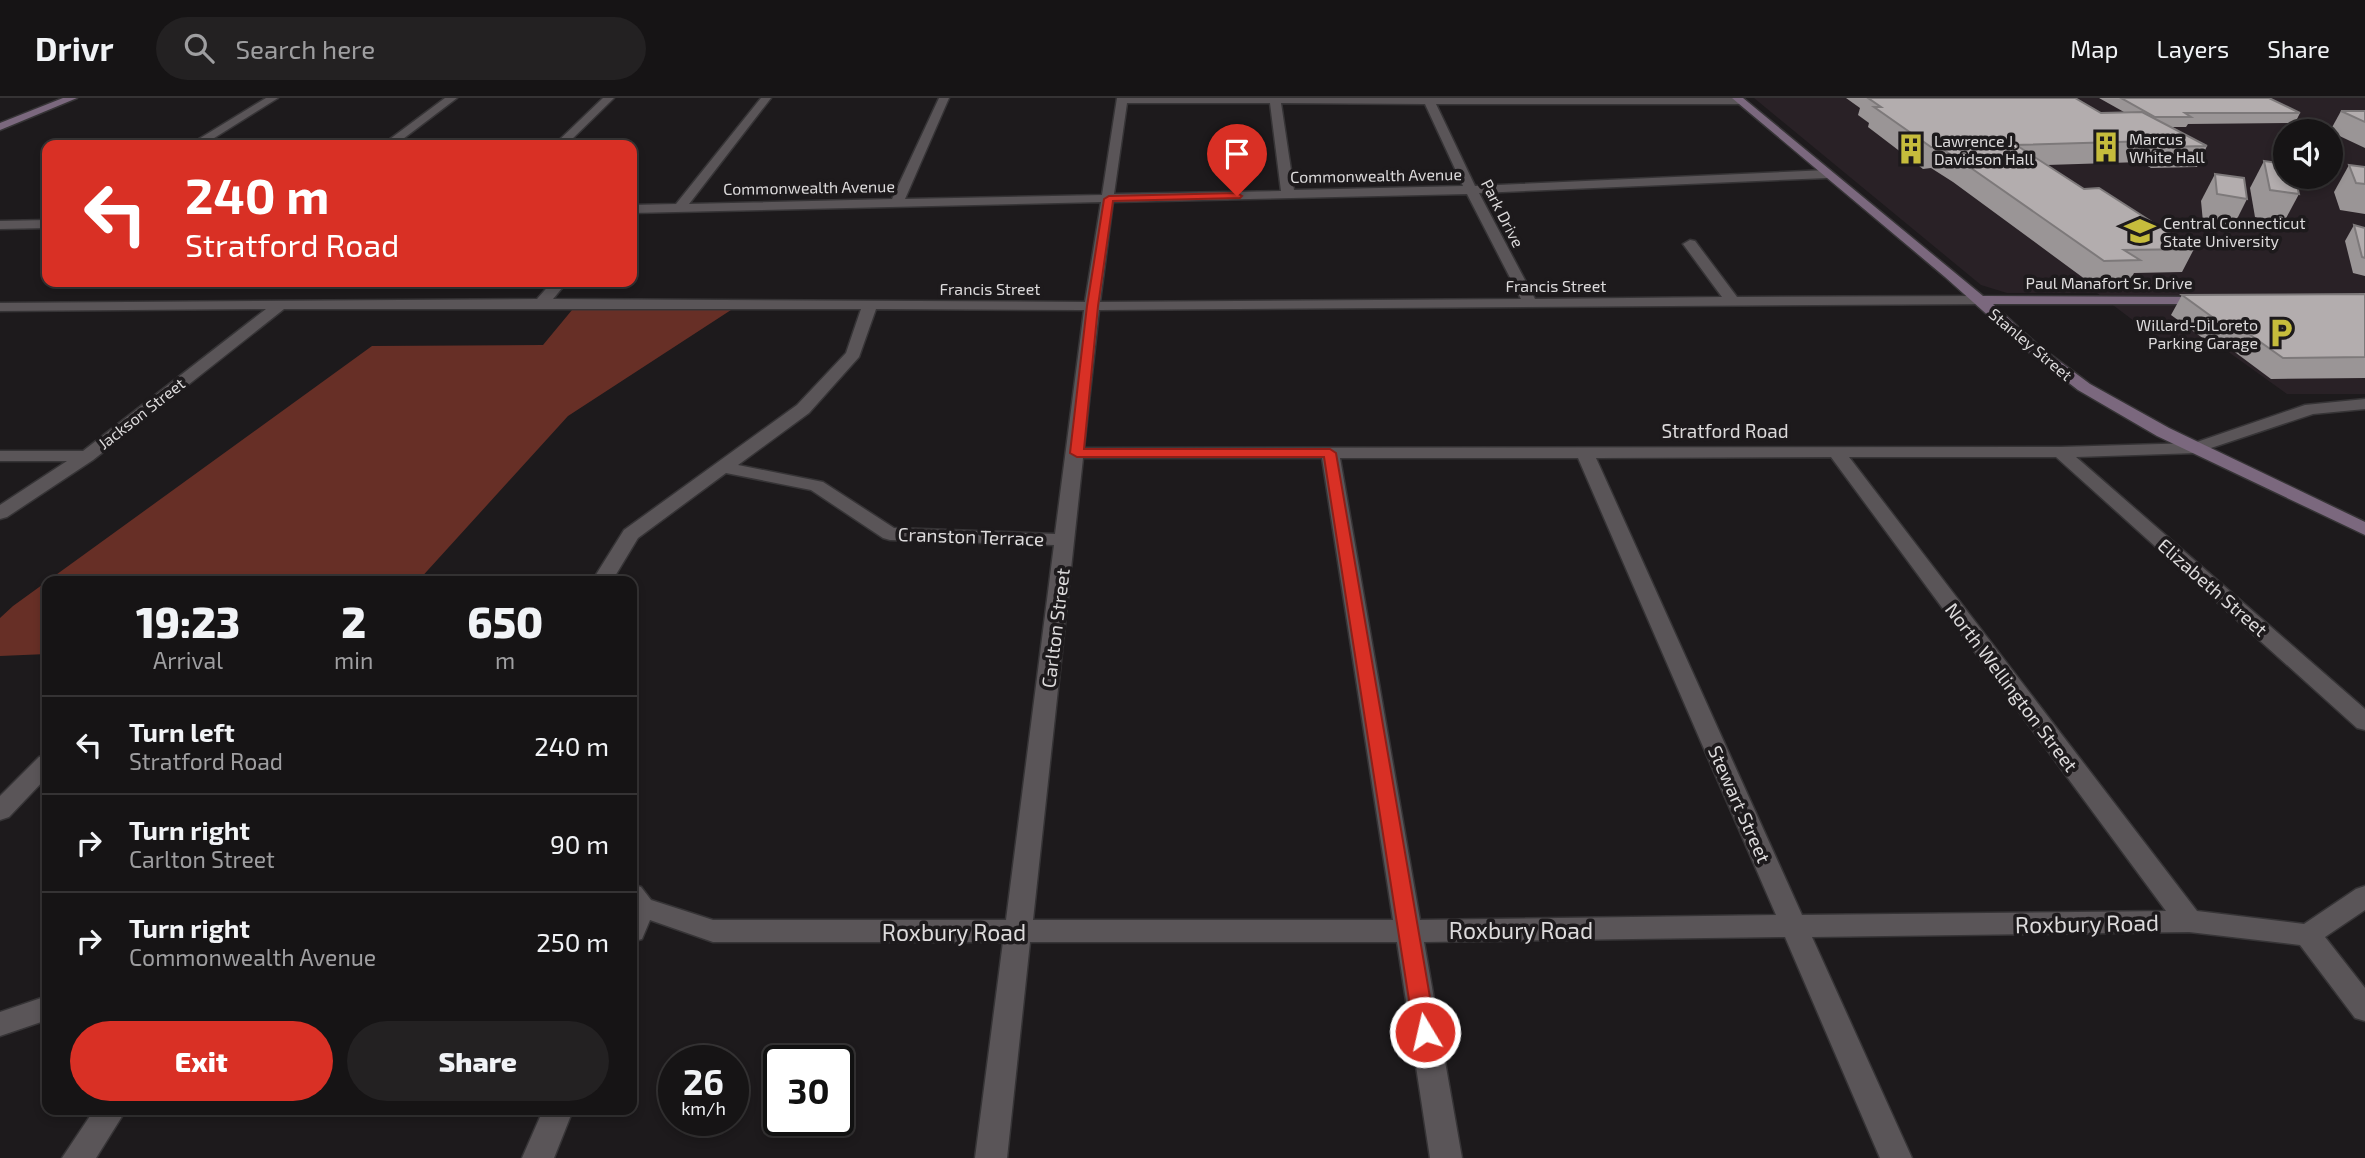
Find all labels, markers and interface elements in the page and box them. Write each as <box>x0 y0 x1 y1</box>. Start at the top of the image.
search box <box>156 17 646 80</box>
text: Drivr <box>35 28 114 68</box>
icon: search <box>180 29 218 67</box>
text: Search here <box>236 33 375 64</box>
text: Map <box>2070 34 2118 63</box>
text: Layers <box>2156 34 2229 63</box>
text: Share <box>2267 34 2330 63</box>
map controls <box>2273 119 2343 189</box>
button: sound <box>2273 119 2343 189</box>
pin <box>1207 124 1267 196</box>
place label: Marcus White Hall <box>2129 129 2205 166</box>
building icon: Marcus White Hall <box>2089 130 2123 164</box>
place label: Lawrence J. Davidson Hall <box>1934 131 2034 168</box>
building icon: Lawrence J. Davidson Hall <box>1894 132 1928 166</box>
icon: arrive <box>1218 135 1256 173</box>
street label: Commonwealth Avenue <box>1290 164 1462 186</box>
text: 240 m <box>185 165 329 224</box>
icon: left <box>70 168 161 259</box>
street label: Commonwealth Avenue <box>723 176 895 198</box>
street label: Park Drive <box>1478 176 1528 250</box>
place label: Central Connecticut State University <box>2163 213 2306 250</box>
school or university icon: Central Connecticut State University <box>2123 214 2157 248</box>
text: Stratford Road <box>185 225 399 263</box>
street label: Paul Manafort Sr. Drive <box>2026 273 2192 292</box>
street label: Francis Street <box>1506 276 1606 295</box>
street label: Francis Street <box>940 279 1040 298</box>
street label: Stanley Street <box>1986 304 2076 384</box>
place label: Willard-DiLoreto Parking Garage <box>2136 315 2258 352</box>
parking icon: Willard-DiLoreto Parking Garage <box>2264 316 2298 350</box>
street label: Jackson Street <box>94 373 188 453</box>
street label: Stratford Road <box>1661 419 1789 442</box>
street label: Cranston Terrace <box>897 522 1045 550</box>
street label: Elizabeth Street <box>2154 533 2272 641</box>
street label: Carlton Street <box>1036 567 1074 689</box>
text: 19:23 <box>136 596 240 646</box>
text: 2 <box>341 596 366 646</box>
text: 650 <box>467 596 543 646</box>
street label: North Wellington Street <box>1941 598 2083 776</box>
text: Arrival <box>153 646 223 674</box>
text: min <box>334 646 373 674</box>
text: m <box>495 646 515 674</box>
text: Turn left <box>129 716 235 747</box>
icon: left <box>70 726 108 764</box>
text: 240 m <box>534 730 609 761</box>
street label: Stewart Street <box>1704 742 1776 866</box>
text: Stratford Road <box>129 747 283 775</box>
text: Turn right <box>129 814 250 845</box>
icon: right <box>70 824 108 862</box>
text: 90 m <box>550 828 609 859</box>
text: Carlton Street <box>129 845 275 873</box>
street label: Roxbury Road <box>2015 908 2159 938</box>
text: Turn right <box>129 912 250 943</box>
street label: Roxbury Road <box>1449 916 1593 944</box>
street label: Roxbury Road <box>882 918 1026 946</box>
icon: right <box>70 922 108 960</box>
text: 250 m <box>536 926 609 957</box>
text: Commonwealth Avenue <box>129 943 376 971</box>
position arrow <box>1388 995 1462 1069</box>
button: Exit <box>70 1021 333 1101</box>
button: Share <box>347 1021 609 1101</box>
speed limit sign: 30 <box>763 1045 854 1136</box>
text: 26 <box>683 1060 724 1102</box>
text: km/h <box>681 1097 726 1119</box>

